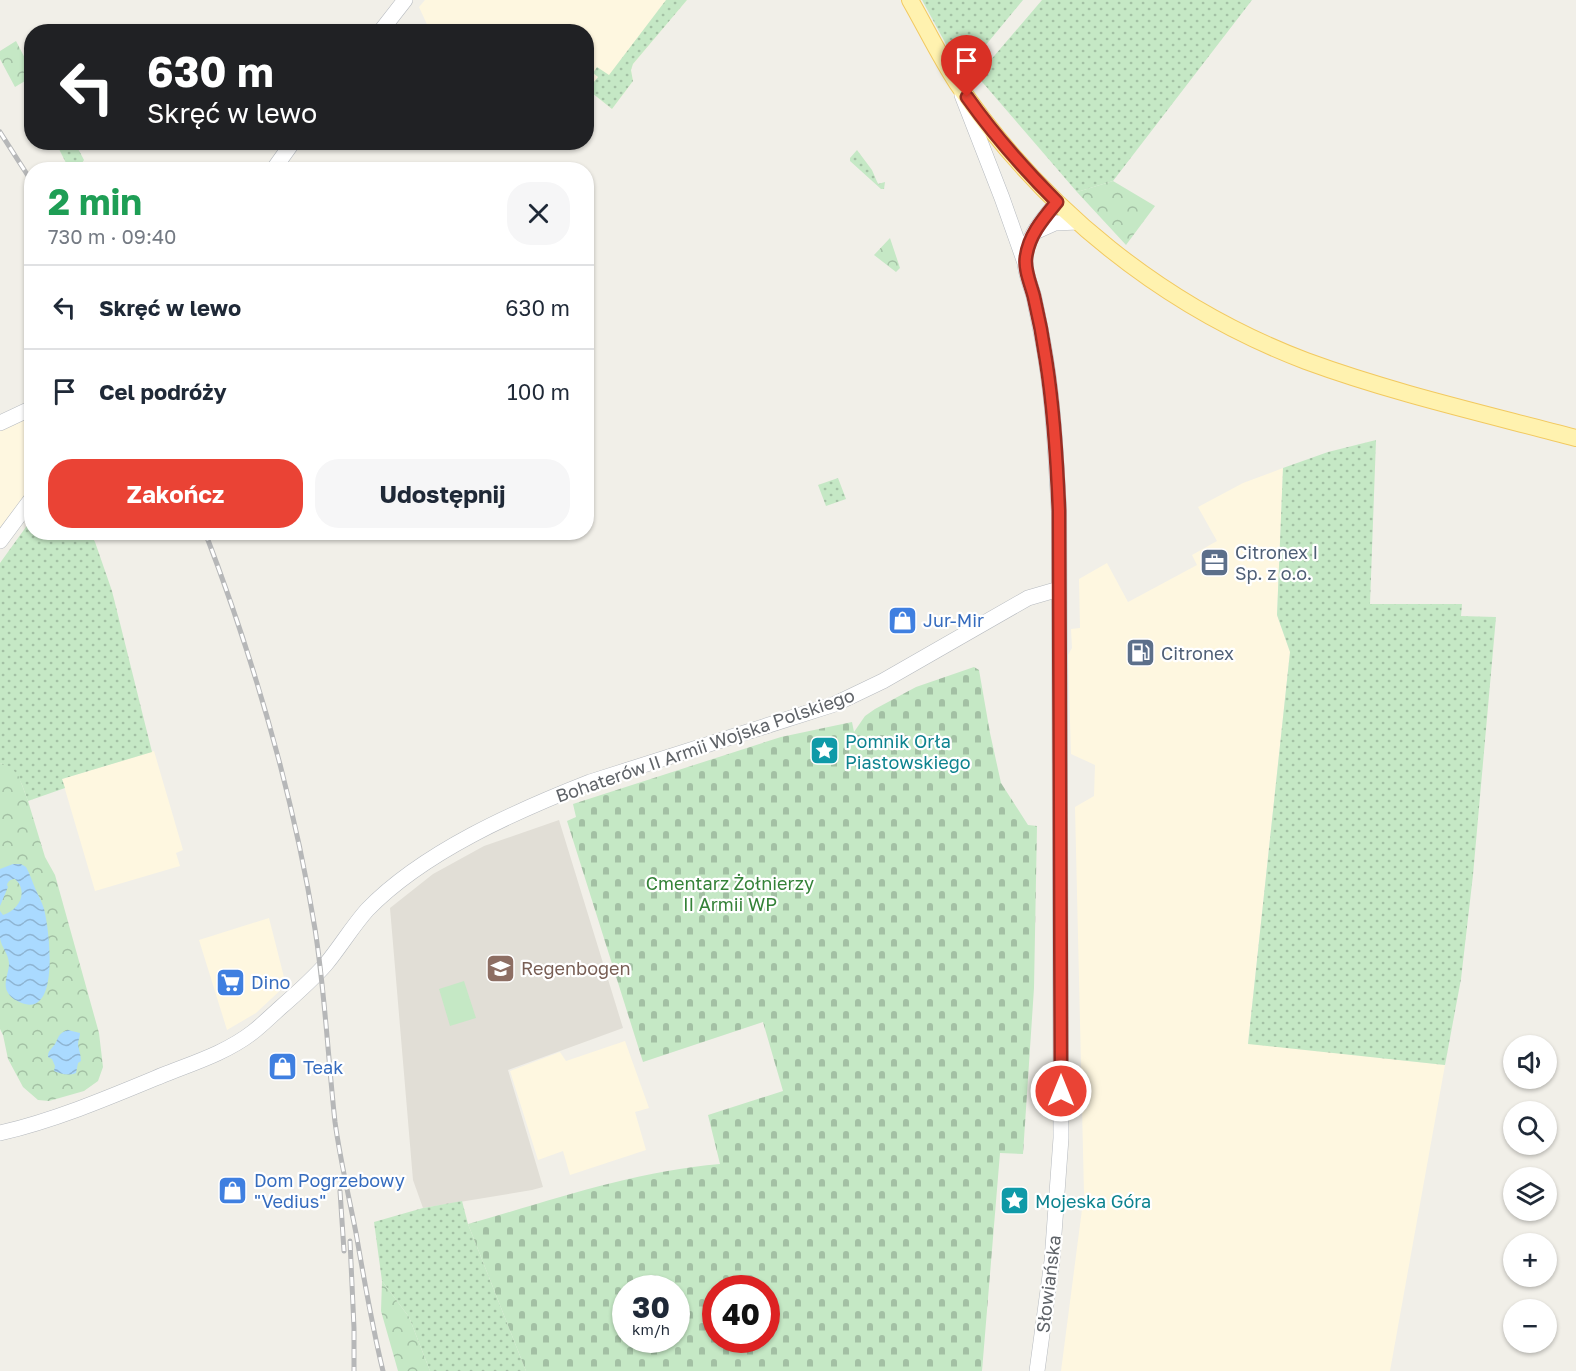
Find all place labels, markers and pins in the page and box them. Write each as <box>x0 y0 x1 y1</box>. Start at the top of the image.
pin <box>941 35 992 97</box>
place label: Citronex I Sp. z o.o. <box>1235 541 1318 584</box>
office icon: Citronex I Sp. z o.o. <box>1198 546 1230 578</box>
shop icon: Jur-Mir <box>886 604 918 636</box>
place label: Jur-Mir <box>923 609 984 631</box>
fuel station icon: Citronex <box>1124 637 1156 669</box>
place label: Citronex <box>1161 642 1234 664</box>
place label: Pomnik Orła Piastowskiego <box>845 730 971 773</box>
place icon: Pomnik Orła Piastowskiego <box>808 735 840 767</box>
school or university icon: Regenbogen <box>484 952 516 984</box>
place label: Regenbogen <box>521 957 631 979</box>
supermarket icon: Dino <box>214 966 246 998</box>
place label: Dino <box>251 971 290 993</box>
shop icon: Teak <box>266 1051 298 1083</box>
place label: Teak <box>303 1056 343 1078</box>
place label: Dom Pogrzebowy "Vedius" <box>254 1169 405 1212</box>
shop icon: Dom Pogrzebowy "Vedius" <box>217 1174 249 1206</box>
place icon: Mojeska Góra <box>998 1185 1030 1217</box>
place label: Mojeska Góra <box>1035 1190 1151 1212</box>

